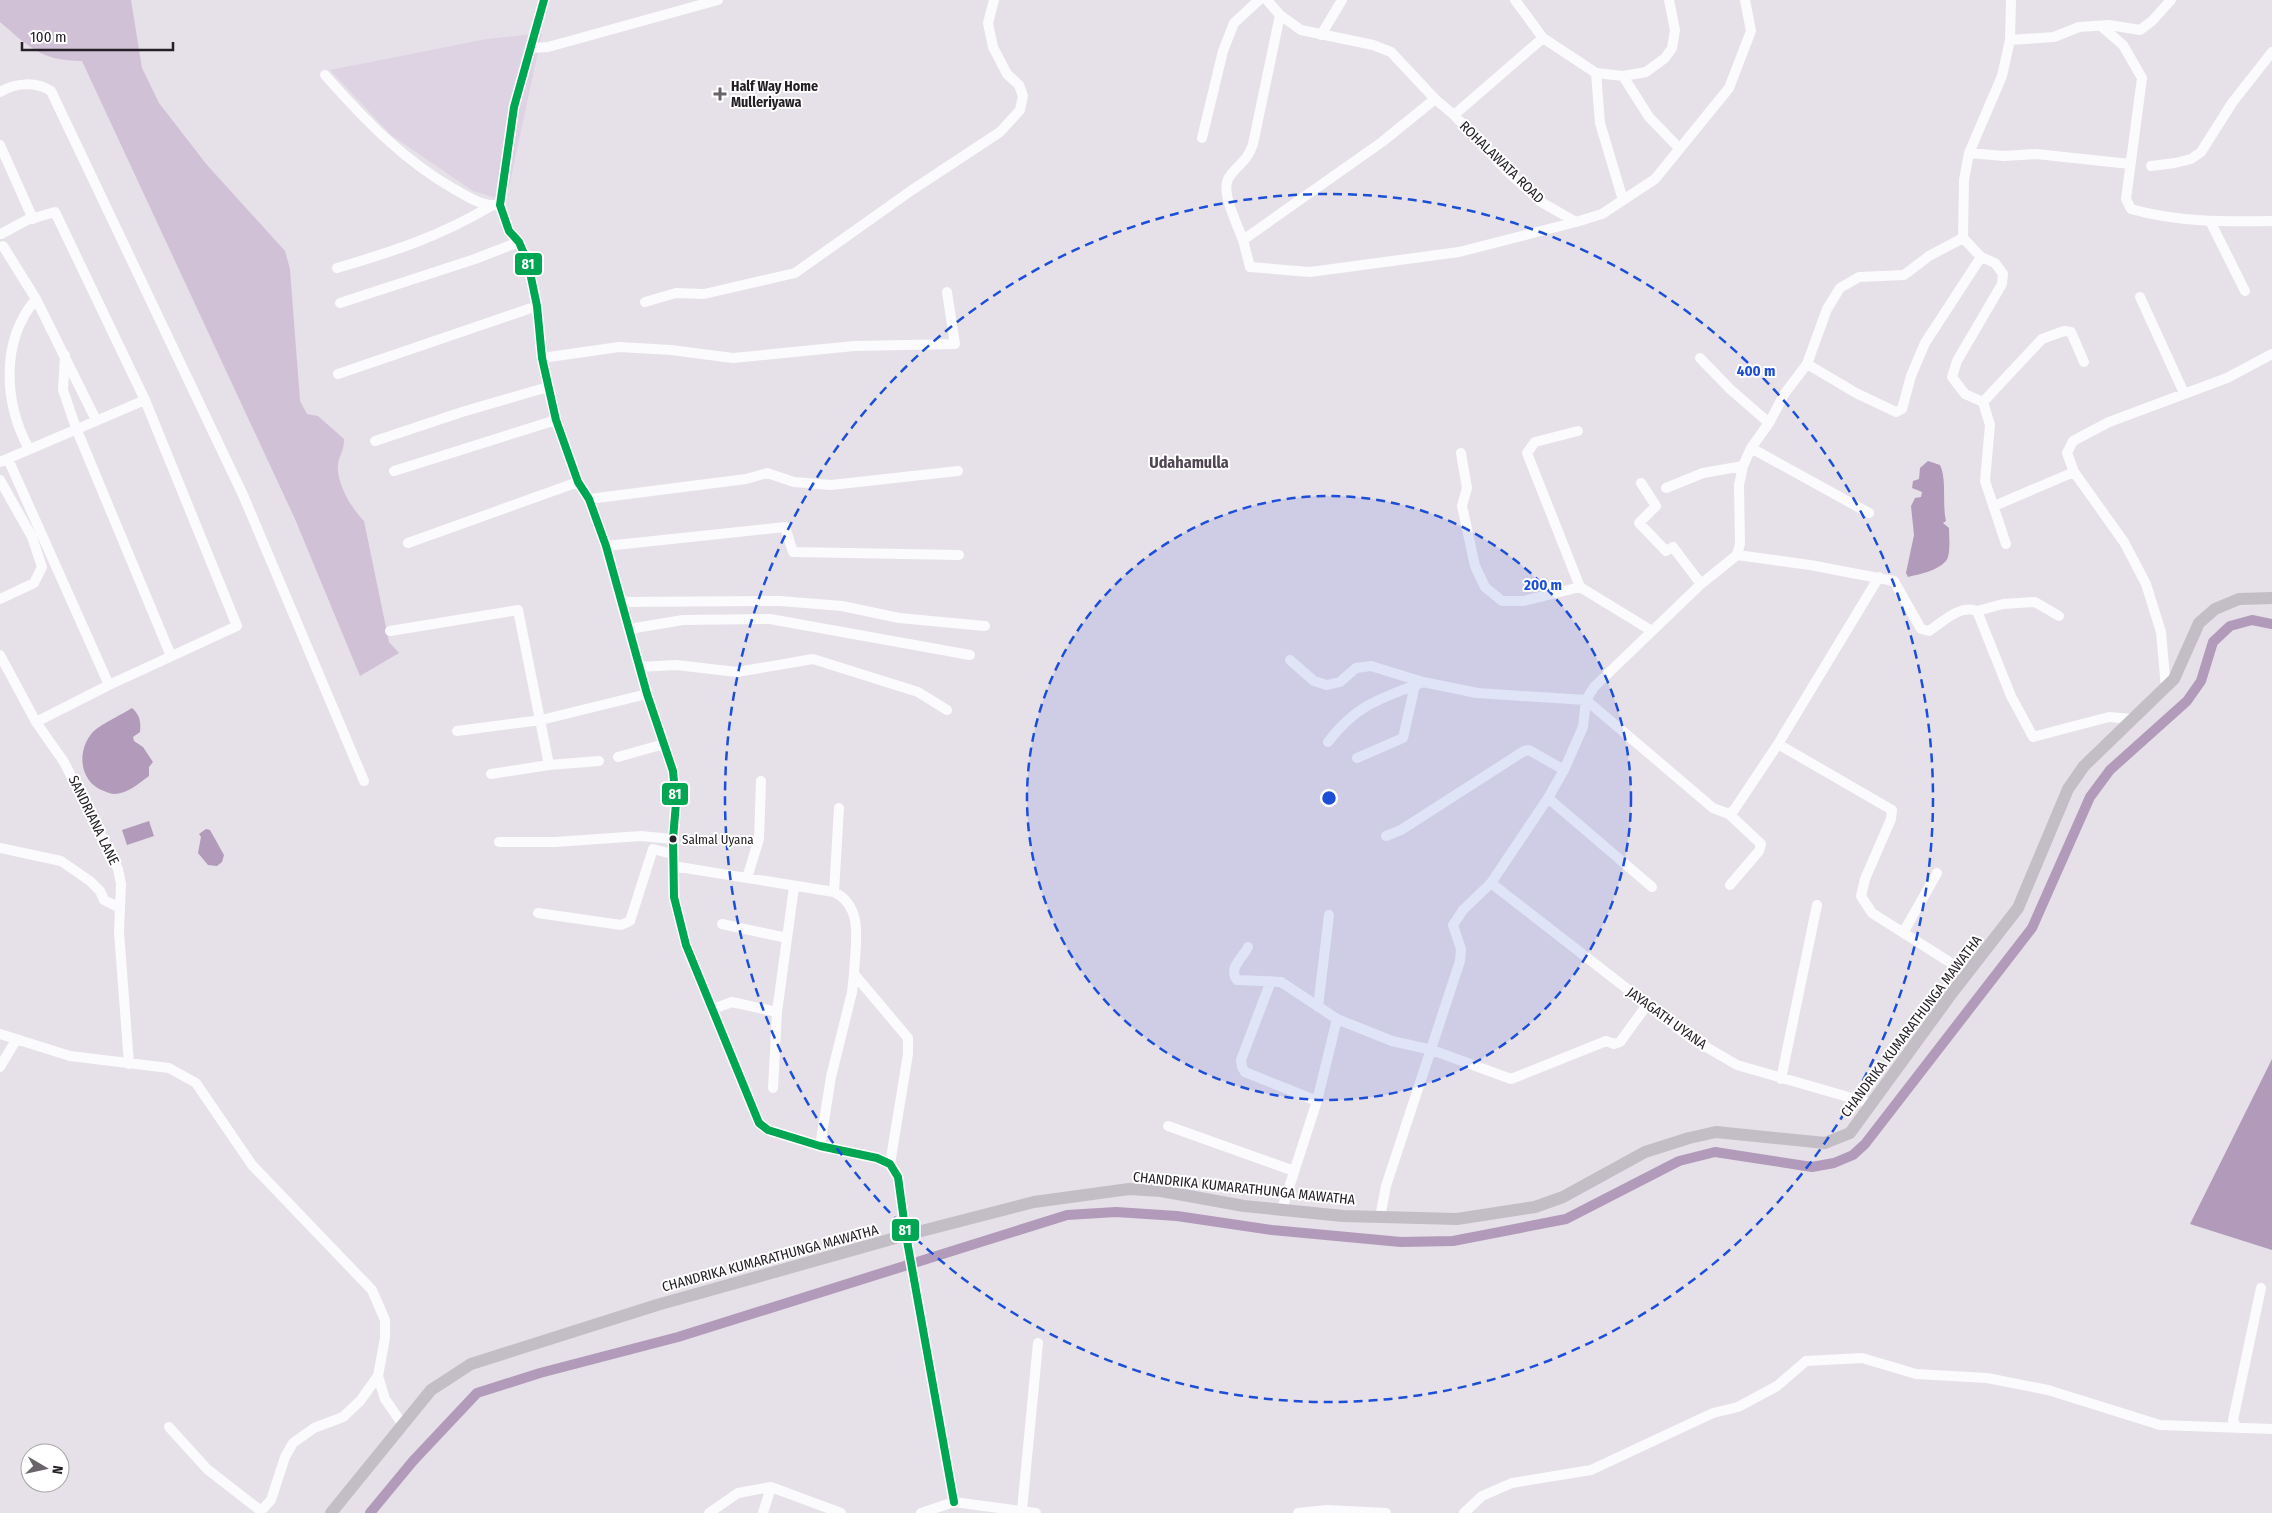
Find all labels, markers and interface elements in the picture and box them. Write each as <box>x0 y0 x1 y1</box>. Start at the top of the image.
scale bar <box>22 20 174 52</box>
text: 100 m <box>30 28 67 46</box>
place label: Half Way Home Mulleriyawa <box>731 78 818 111</box>
marker: Half Way Home Mulleriyawa <box>713 87 727 101</box>
street label: ROHALAWATA ROAD <box>1456 118 1547 207</box>
line badge: 81 <box>514 252 543 276</box>
text: 81 <box>522 256 535 273</box>
text: 400 m <box>1737 362 1775 380</box>
district label: Udahamulla <box>1149 453 1229 472</box>
text: 200 m <box>1523 576 1562 594</box>
street label: SANDRIANA LANE <box>65 773 123 868</box>
line badge: 81 <box>661 782 689 806</box>
text: 81 <box>669 786 682 803</box>
centre of rings <box>1320 789 1338 807</box>
place label: Salmal Uyana <box>682 832 754 847</box>
marker: Salmal Uyana <box>668 834 678 844</box>
street label: CHANDRIKA KUMARATHUNGA MAWATHA <box>1837 932 1986 1121</box>
street label: JAYAGATH UYANA <box>1623 984 1711 1053</box>
street label: CHANDRIKA KUMARATHUNGA MAWATHA <box>1132 1168 1356 1209</box>
line badge: 81 <box>891 1218 920 1242</box>
street label: CHANDRIKA KUMARATHUNGA MAWATHA <box>660 1221 881 1296</box>
text: 81 <box>899 1222 912 1239</box>
north arrow <box>20 1443 70 1493</box>
text: N <box>48 1464 66 1475</box>

